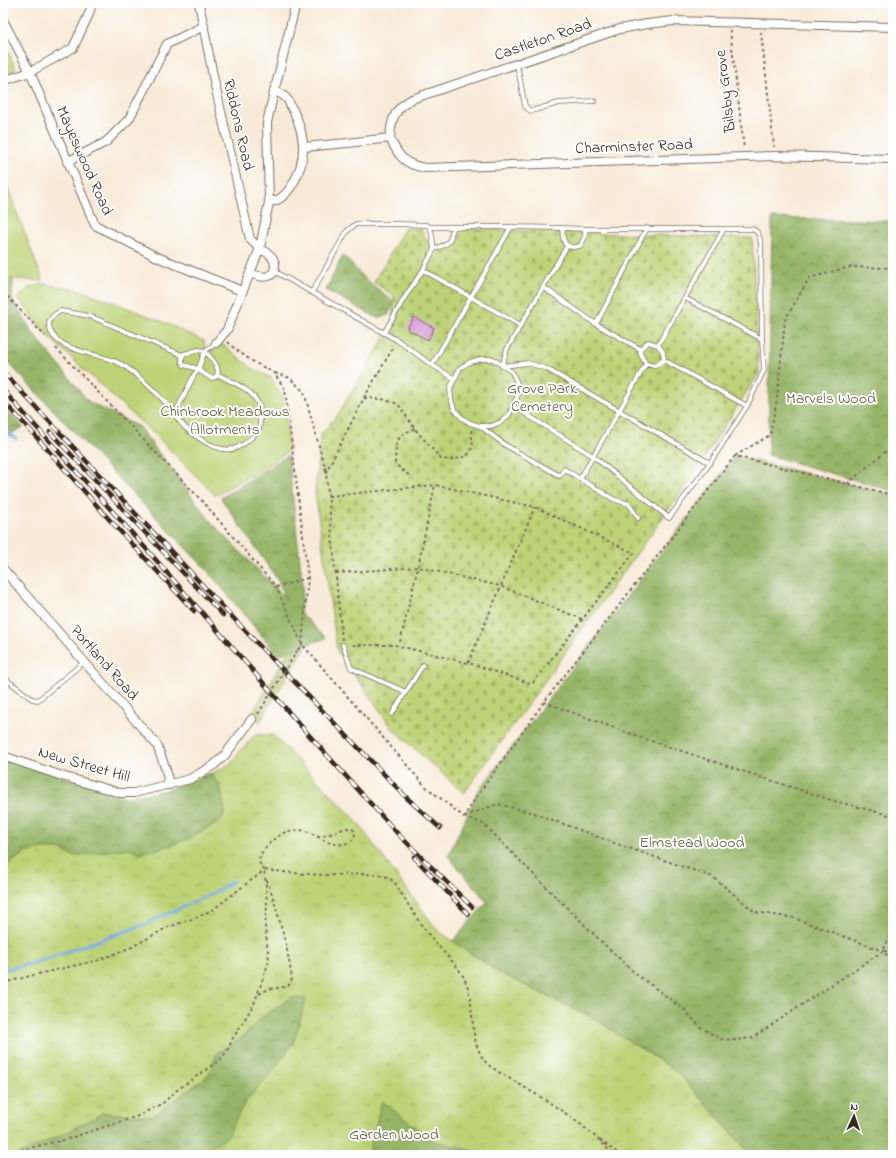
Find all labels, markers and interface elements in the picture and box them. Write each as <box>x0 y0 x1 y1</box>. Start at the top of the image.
street label: Castleton Road <box>491 12 595 68</box>
street label: Bilsby Grove <box>709 48 743 135</box>
street label: Riddons Road <box>216 77 260 173</box>
street label: Mayeswood Road <box>49 103 119 219</box>
street label: Charminster Road <box>575 133 693 161</box>
park label: Grove Park Cemetery <box>507 377 578 419</box>
park label: Marvels Wood <box>786 387 876 411</box>
park label: Chinbrook Meadows Allotments <box>160 400 290 442</box>
street label: Portland Road <box>64 620 144 706</box>
street label: New Street Hill <box>35 740 133 790</box>
park label: Elmstead Wood <box>639 831 745 855</box>
north arrow <box>834 1096 874 1136</box>
text: N <box>850 1099 859 1115</box>
park label: Garden Wood <box>349 1123 439 1147</box>

